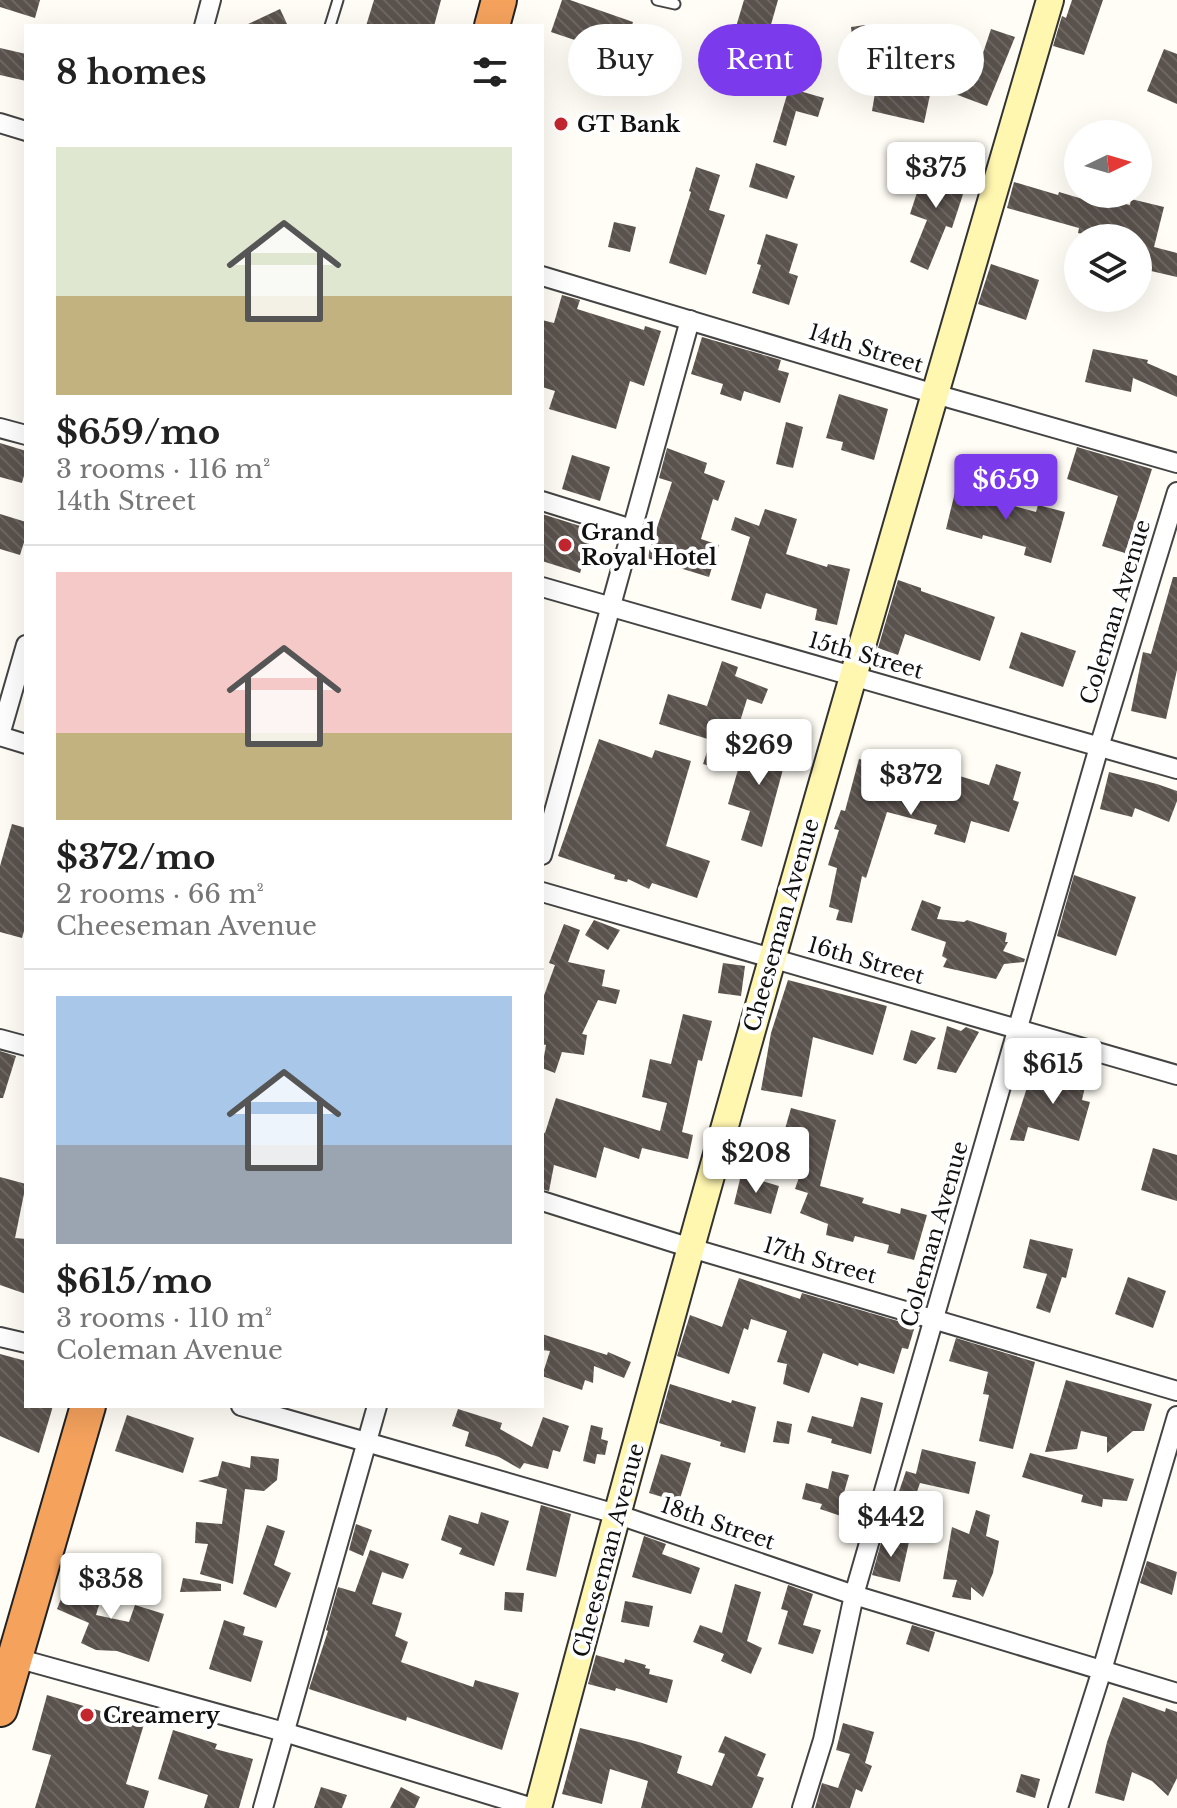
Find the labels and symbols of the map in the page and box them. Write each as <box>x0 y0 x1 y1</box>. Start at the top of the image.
place label: GT Bank <box>577 111 681 138</box>
marker: GT Bank <box>552 115 570 133</box>
north arrow <box>1064 120 1152 208</box>
pin: $375 <box>889 142 983 210</box>
street label: 14th Street <box>805 318 927 379</box>
pin: $659 <box>959 454 1053 522</box>
street label: Coleman Avenue <box>1075 516 1156 708</box>
place label: Grand Royal Hotel <box>581 519 717 571</box>
marker: Grand Royal Hotel <box>556 536 574 554</box>
street label: 15th Street <box>805 626 927 685</box>
pin: $269 <box>712 719 806 787</box>
pin: $372 <box>864 749 958 817</box>
street label: Cheeseman Avenue <box>738 815 825 1035</box>
street label: 16th Street <box>805 931 928 990</box>
pin: $615 <box>1006 1038 1100 1106</box>
pin: $208 <box>709 1127 803 1195</box>
street label: Coleman Avenue <box>895 1138 974 1330</box>
street label: 17th Street <box>760 1231 880 1290</box>
street label: Cheeseman Avenue <box>567 1440 650 1660</box>
street label: 18th Street <box>657 1491 779 1556</box>
pin: $442 <box>844 1491 938 1559</box>
pin: $358 <box>64 1553 158 1621</box>
place label: Creamery <box>103 1702 221 1729</box>
marker: Creamery <box>78 1706 96 1724</box>

